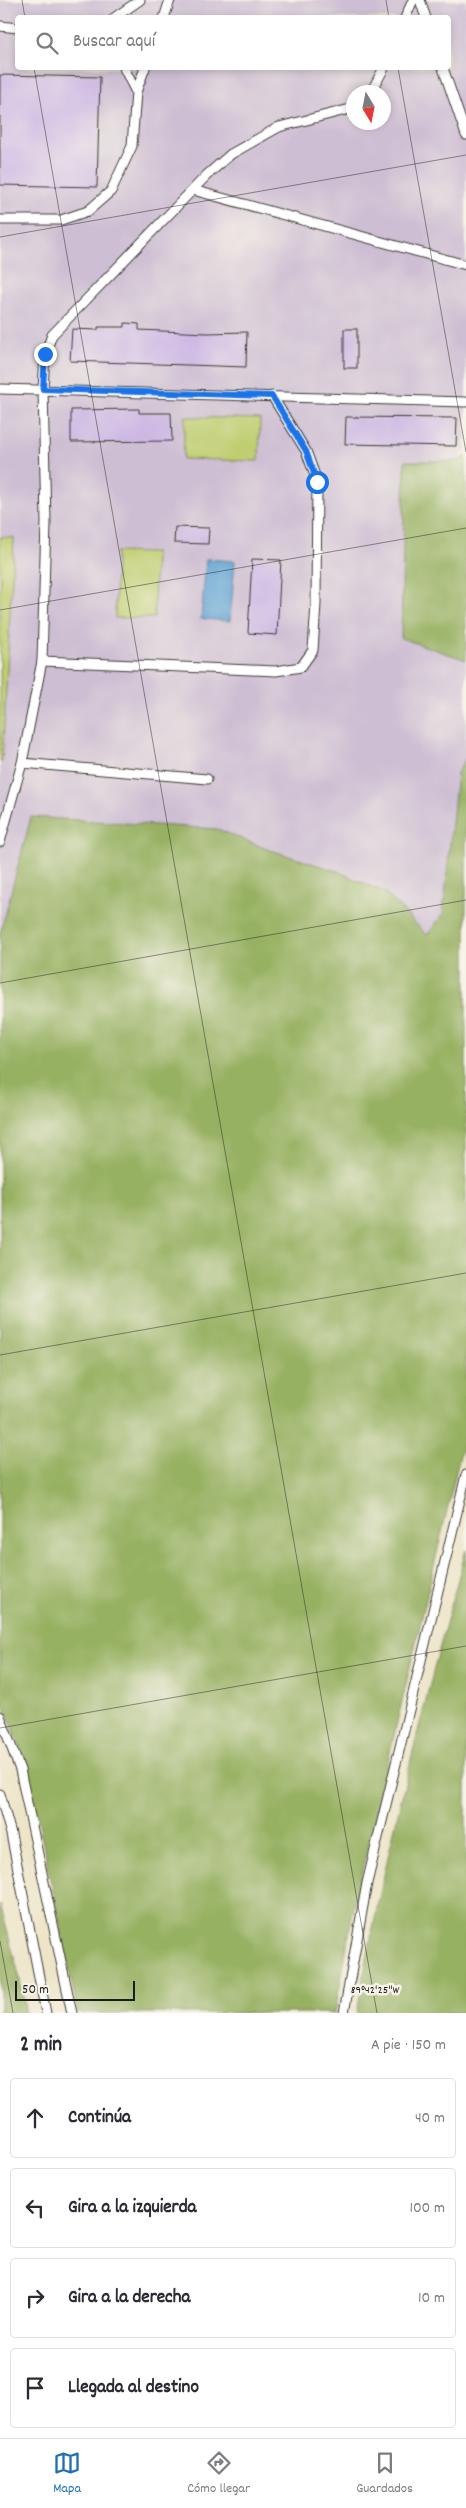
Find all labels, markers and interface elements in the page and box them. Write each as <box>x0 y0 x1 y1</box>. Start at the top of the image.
search box <box>15 15 451 70</box>
icon: search <box>33 29 61 57</box>
text: Buscar aquí <box>73 29 155 56</box>
north arrow <box>346 85 391 130</box>
route end <box>34 343 57 366</box>
route start <box>306 471 329 494</box>
scale bar <box>15 1978 135 2001</box>
text: 50 m <box>22 1980 49 2000</box>
text: 89°42'25"W <box>351 1982 399 1999</box>
text: 2 min <box>20 2031 62 2061</box>
text: A pie · 150 m <box>371 2034 446 2057</box>
icon: ahead <box>21 2104 49 2132</box>
text: Continúa <box>68 2105 131 2132</box>
text: 40 m <box>415 2107 445 2130</box>
icon: left <box>21 2194 49 2222</box>
text: Gira a la izquierda <box>68 2195 196 2222</box>
text: 100 m <box>409 2197 445 2220</box>
icon: right <box>21 2284 49 2312</box>
text: Gira a la derecha <box>68 2285 190 2312</box>
text: 10 m <box>418 2287 445 2310</box>
icon: arrive <box>21 2374 49 2402</box>
text: Llegada al destino <box>68 2375 199 2402</box>
tab: Mapa <box>53 2449 81 2499</box>
tab: Cómo llegar <box>187 2449 250 2499</box>
tab: Guardados <box>356 2449 413 2499</box>

